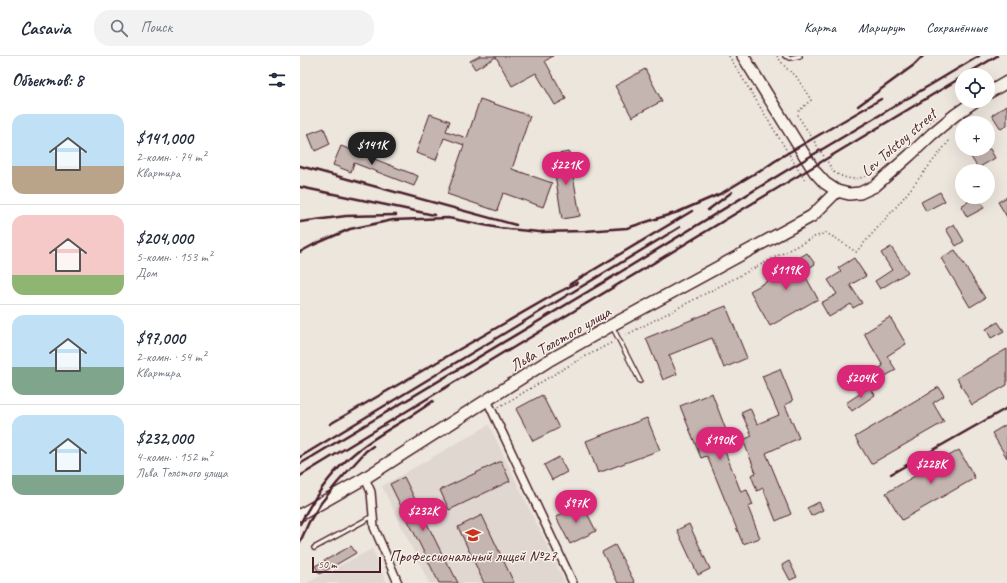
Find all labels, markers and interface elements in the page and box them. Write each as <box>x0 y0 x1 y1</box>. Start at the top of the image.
search box <box>94 10 374 46</box>
text: Casavia <box>20 16 70 40</box>
icon: search <box>108 17 130 39</box>
text: Поиск <box>140 18 172 37</box>
text: Карта <box>804 19 836 36</box>
text: Маршрут <box>858 19 904 36</box>
text: Сохранённые <box>926 19 987 36</box>
map controls <box>955 68 995 204</box>
button: locate <box>955 68 995 108</box>
icon: filters <box>266 69 288 91</box>
text: Объектов: 8 <box>12 70 83 91</box>
street label: Lev Tolstoy street <box>857 103 943 181</box>
button: + <box>955 116 995 156</box>
text: $141,000 <box>136 128 193 149</box>
icon: home <box>44 130 92 178</box>
pin: $141K <box>344 132 400 166</box>
text: $141K <box>357 137 387 153</box>
text: 2-комн. · 74 m² <box>136 149 206 165</box>
pin: $221K <box>538 152 594 186</box>
text: $221K <box>551 157 581 173</box>
button: − <box>955 164 995 204</box>
text: Квартира <box>136 165 180 181</box>
text: $204,000 <box>136 228 193 249</box>
icon: home <box>44 231 92 279</box>
text: 5-комн. · 153 m² <box>136 249 212 265</box>
pin: $119K <box>758 257 814 291</box>
text: $119K <box>771 262 801 278</box>
text: Дом <box>136 265 157 281</box>
street label: Льва Толстого улица <box>507 301 615 376</box>
text: $97,000 <box>136 328 185 349</box>
icon: home <box>44 331 92 379</box>
text: 2-комн. · 54 m² <box>136 349 206 365</box>
text: Квартира <box>136 365 180 381</box>
pin: $204K <box>833 365 889 399</box>
text: $204K <box>846 370 876 386</box>
pin: $190K <box>692 427 748 461</box>
text: $232,000 <box>136 428 193 449</box>
icon: home <box>44 431 92 479</box>
text: $190K <box>705 432 735 448</box>
text: 4-комн. · 152 m² <box>136 449 212 465</box>
pin: $228K <box>903 451 959 485</box>
text: $228K <box>916 456 946 472</box>
text: Льва Толстого улица <box>136 465 228 481</box>
pin: $97K <box>552 490 600 524</box>
text: $97K <box>564 495 588 511</box>
pin: $232K <box>395 498 451 532</box>
text: $232K <box>408 503 438 519</box>
school or university icon: Профессиональный лицей №27 <box>464 526 482 544</box>
place label: Профессиональный лицей №27 <box>389 546 557 566</box>
scale bar <box>312 555 381 574</box>
text: 50 m <box>318 557 337 571</box>

